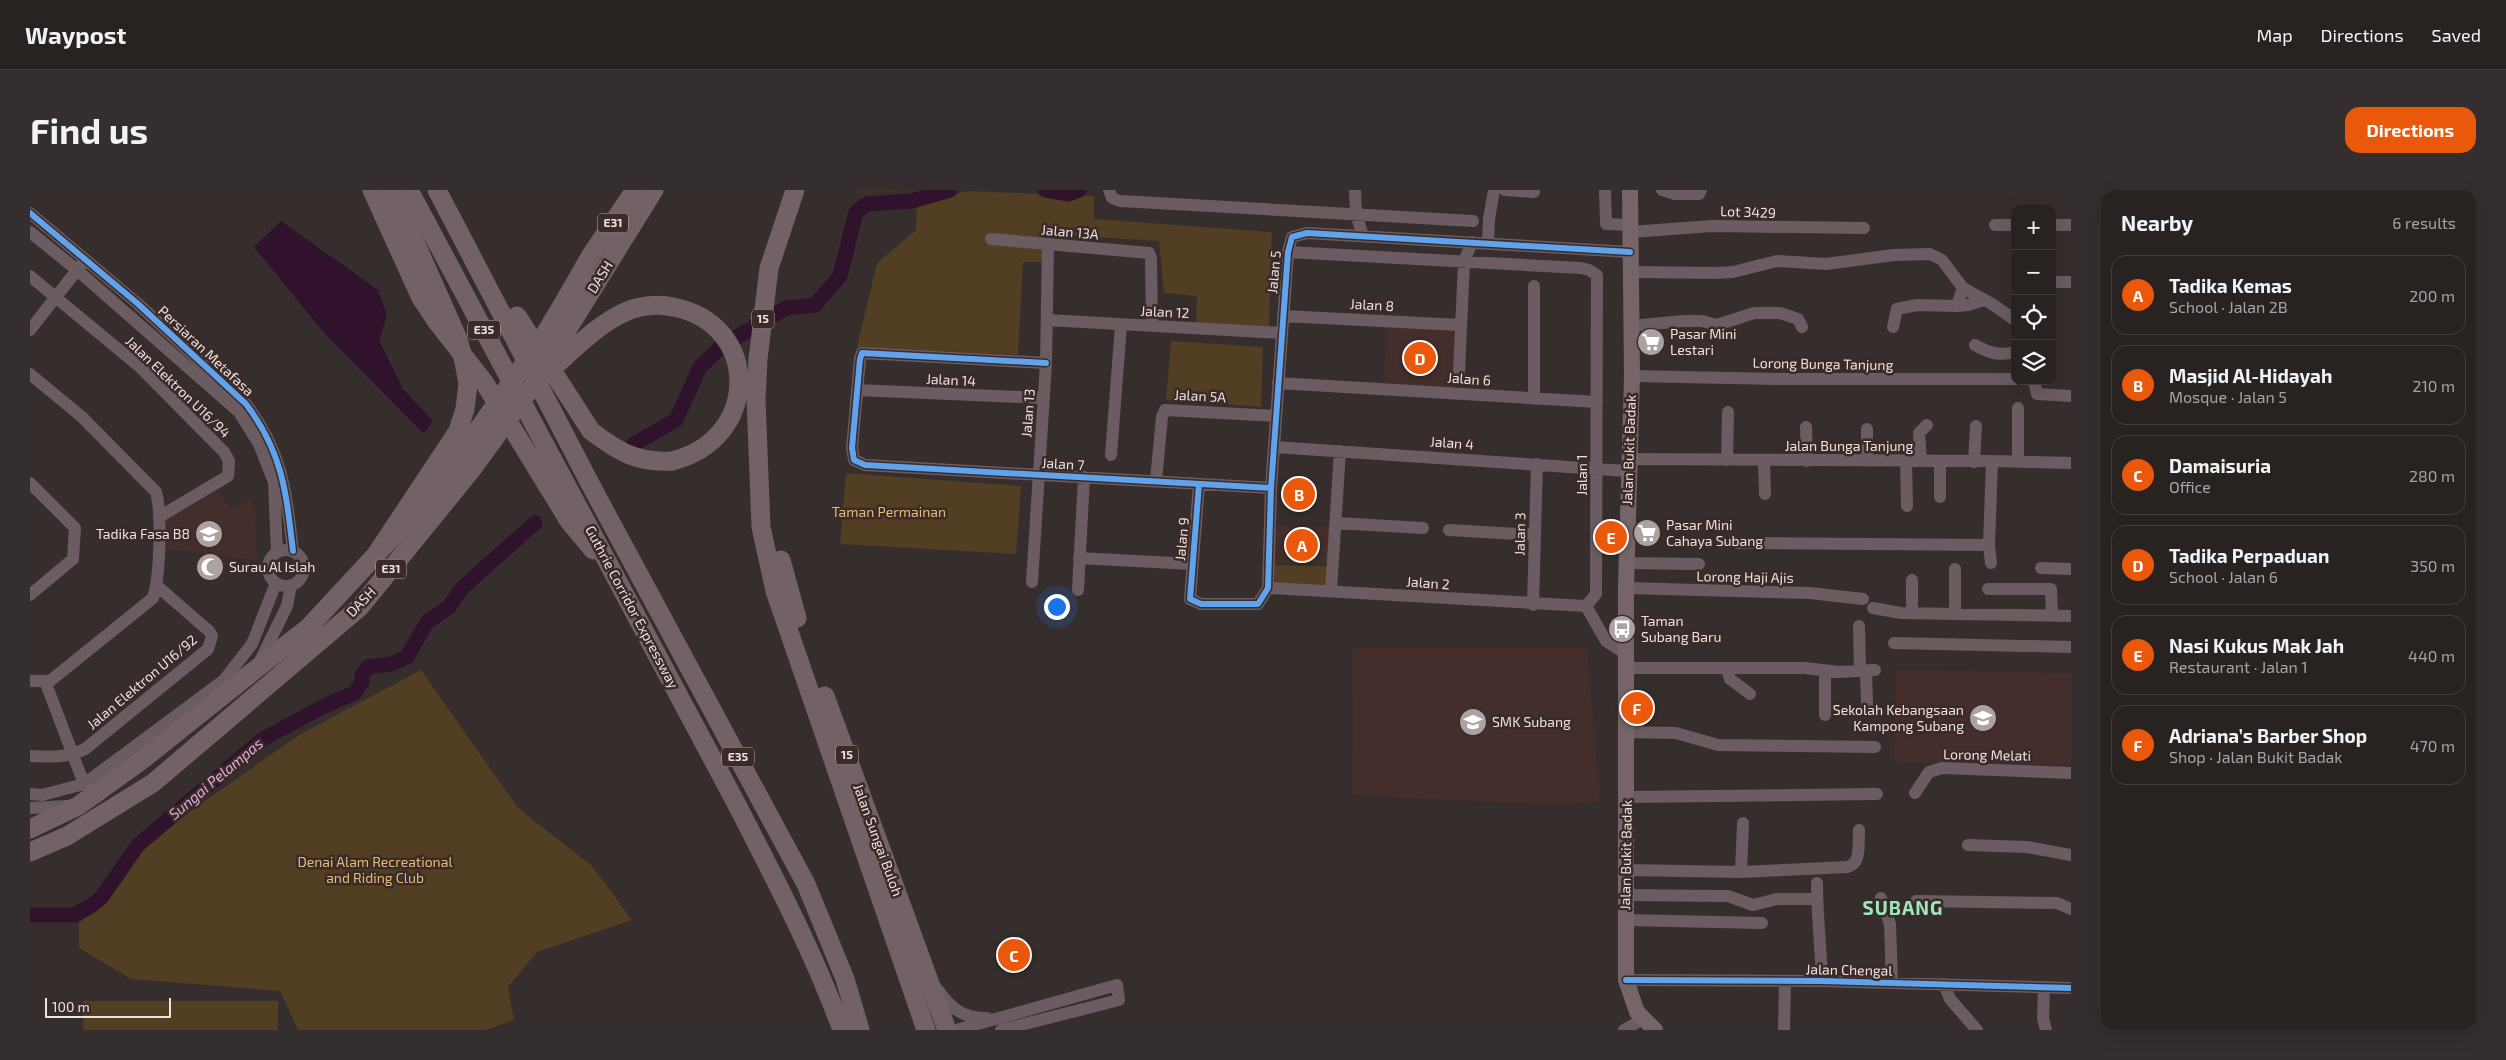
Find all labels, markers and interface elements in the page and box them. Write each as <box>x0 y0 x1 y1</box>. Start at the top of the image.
text: Waypost <box>25 20 126 49</box>
text: Map <box>2256 24 2293 46</box>
text: Directions <box>2321 24 2404 46</box>
text: Saved <box>2432 24 2481 46</box>
button: Directions <box>2345 107 2476 153</box>
text: Find us <box>30 109 148 151</box>
street label: Lot 3429 <box>1720 202 1776 221</box>
map controls <box>2011 205 2056 385</box>
button: + <box>2011 205 2056 250</box>
text: Nearby <box>2121 210 2193 235</box>
road number: E31 <box>598 213 628 232</box>
text: 6 results <box>2392 213 2456 232</box>
street label: Jalan 13A <box>1041 221 1100 243</box>
street label: Jalan 5 <box>1263 250 1284 294</box>
button: − <box>2011 250 2056 295</box>
street label: DASH <box>583 257 616 296</box>
text: Tadika Kemas <box>2169 274 2292 297</box>
text: A <box>2133 286 2143 305</box>
text: 200 m <box>2409 286 2455 305</box>
street label: Jalan 8 <box>1350 295 1394 314</box>
button: locate <box>2011 295 2056 340</box>
text: School · Jalan 2B <box>2169 297 2288 316</box>
street label: Persiaran Metafasa <box>155 302 258 399</box>
street label: Jalan 12 <box>1140 302 1190 321</box>
road number: 15 <box>752 310 774 328</box>
road number: E35 <box>468 320 500 340</box>
place label: Pasar Mini Lestari <box>1670 325 1737 358</box>
supermarket icon: Pasar Mini Lestari <box>1636 327 1666 357</box>
street label: Jalan Elektron U16/94 <box>122 332 234 441</box>
pin: D <box>1404 339 1436 377</box>
button: layers <box>2011 340 2056 385</box>
street label: Lorong Bunga Tanjung <box>1753 354 1894 373</box>
text: Masjid Al-Hidayah <box>2169 364 2332 387</box>
street label: Jalan 6 <box>1447 369 1491 388</box>
street label: Jalan 14 <box>926 370 976 389</box>
text: B <box>2133 376 2143 395</box>
text: 210 m <box>2412 376 2455 395</box>
street label: Jalan 5A <box>1174 386 1227 405</box>
text: Mosque · Jalan 5 <box>2169 387 2287 406</box>
street label: Jalan 13 <box>1017 388 1038 438</box>
street label: Jalan Bukit Badak <box>1618 394 1639 505</box>
street label: Jalan 4 <box>1429 432 1475 453</box>
street label: Jalan Bunga Tanjung <box>1785 437 1913 454</box>
street label: Jalan 7 <box>1041 454 1085 473</box>
street label: Jalan 1 <box>1573 454 1590 496</box>
text: Damaisuria <box>2169 454 2271 477</box>
text: C <box>2133 466 2143 485</box>
text: 280 m <box>2409 466 2455 485</box>
pin: B <box>1283 475 1315 513</box>
text: Office <box>2169 477 2211 496</box>
park label: Taman Permainan <box>832 503 946 520</box>
street label: Jalan 3 <box>1511 512 1528 556</box>
place label: Pasar Mini Cahaya Subang <box>1666 516 1763 549</box>
street label: Jalan 9 <box>1171 517 1192 561</box>
pin: E <box>1595 518 1627 556</box>
supermarket icon: Pasar Mini Cahaya Subang <box>1632 518 1662 548</box>
school or university icon: Tadika Fasa B8 <box>194 519 224 549</box>
street label: Guthrie Corridor Expressway <box>582 522 683 692</box>
place label: Tadika Fasa B8 <box>96 525 190 542</box>
pin: A <box>1286 526 1318 564</box>
text: Tadika Perpaduan <box>2169 544 2329 567</box>
mosque icon: Surau Al Islah <box>195 552 225 582</box>
text: D <box>2133 556 2143 575</box>
text: 350 m <box>2410 556 2455 575</box>
place label: Surau Al Islah <box>229 558 315 575</box>
road number: E31 <box>376 559 406 578</box>
street label: Lorong Haji Ajis <box>1696 567 1794 586</box>
text: School · Jalan 6 <box>2169 567 2278 586</box>
street label: Jalan 2 <box>1406 573 1450 593</box>
street label: DASH <box>342 583 379 620</box>
your location <box>1044 594 1070 620</box>
place label: Taman Subang Baru <box>1641 612 1722 645</box>
bus stop icon: Taman Subang Baru <box>1607 614 1637 644</box>
street label: Jalan Elektron U16/92 <box>83 631 200 733</box>
text: Nasi Kukus Mak Jah <box>2169 634 2344 657</box>
text: E <box>2133 646 2143 665</box>
text: 440 m <box>2408 646 2455 665</box>
text: Restaurant · Jalan 1 <box>2169 657 2308 676</box>
pin: F <box>1621 689 1653 727</box>
place label: Sekolah Kebangsaan Kampong Subang <box>1833 701 1964 734</box>
school or university icon: Sekolah Kebangsaan Kampong Subang <box>1968 703 1998 733</box>
school or university icon: SMK Subang <box>1458 707 1488 737</box>
place label: SMK Subang <box>1492 713 1571 730</box>
text: Adriana’s Barber Shop <box>2169 724 2367 747</box>
water label: Sungai Pelampas <box>165 733 266 823</box>
text: F <box>2134 736 2142 755</box>
text: 470 m <box>2410 736 2455 755</box>
street label: Lorong Melati <box>1943 745 2031 764</box>
road number: 15 <box>836 746 858 764</box>
text: Shop · Jalan Bukit Badak <box>2169 747 2342 766</box>
road number: E35 <box>722 748 754 766</box>
street label: Jalan Sungai Buloh <box>850 781 907 898</box>
street label: Jalan Bukit Badak <box>1616 800 1635 910</box>
park label: Denai Alam Recreational and Riding Club <box>297 853 453 886</box>
district label: SUBANG <box>1863 896 1943 919</box>
pin: C <box>998 936 1030 974</box>
street label: Jalan Chengal <box>1805 960 1893 979</box>
scale bar <box>45 995 171 1018</box>
text: 100 m <box>52 998 90 1015</box>

